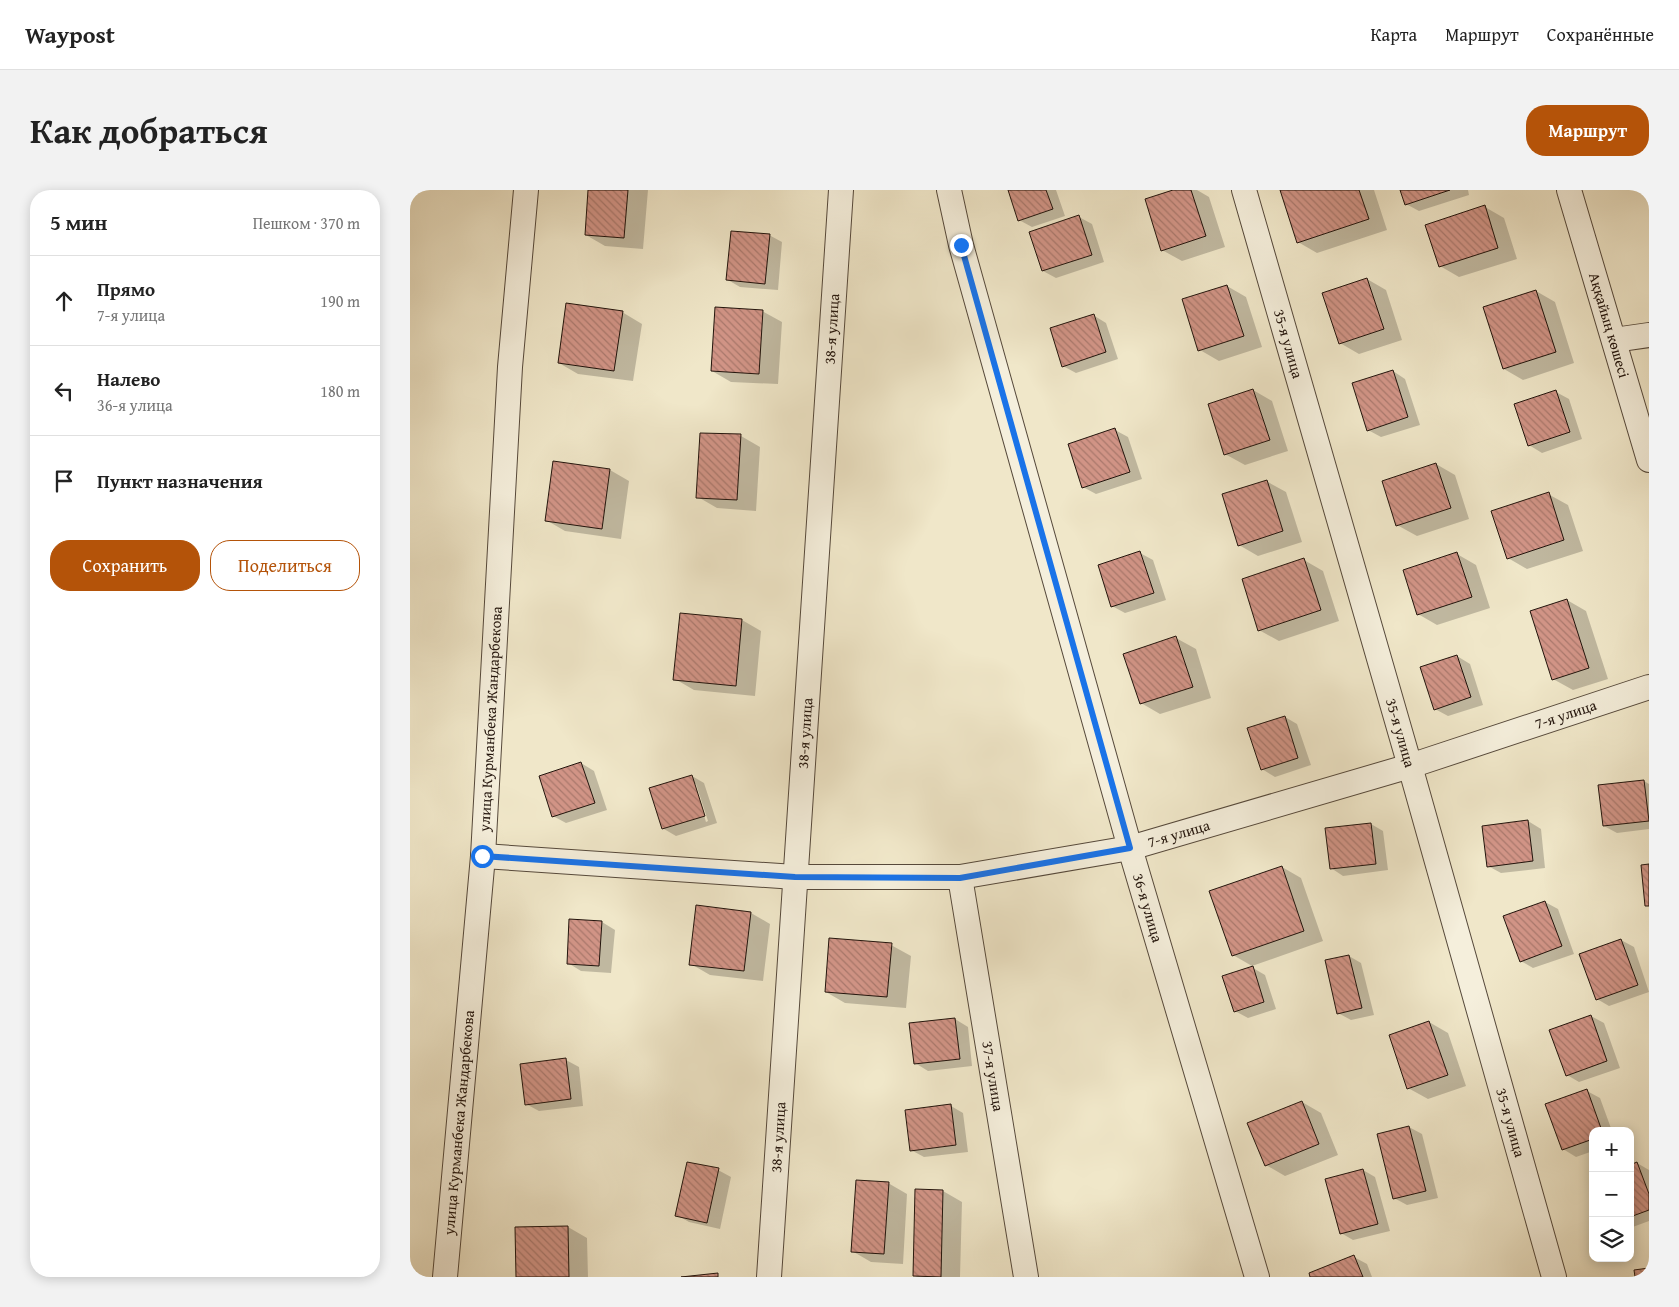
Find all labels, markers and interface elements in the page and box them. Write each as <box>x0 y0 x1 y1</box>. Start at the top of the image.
text: Waypost <box>25 17 115 52</box>
text: Карта <box>1371 21 1417 48</box>
text: Маршрут <box>1445 21 1519 48</box>
text: Сохранённые <box>1547 21 1654 48</box>
text: Как добраться <box>30 105 268 156</box>
button: Маршрут <box>1526 105 1649 156</box>
text: 5 мин <box>50 207 107 238</box>
text: Пешком · 370 m <box>253 211 360 235</box>
route end <box>950 234 973 257</box>
street label: Аққайың көшесі <box>1584 270 1635 380</box>
text: Прямо <box>97 275 155 303</box>
icon: ahead <box>50 287 78 315</box>
text: 190 m <box>320 289 360 313</box>
street label: 38-я улица <box>818 292 844 365</box>
text: 7-я улица <box>97 303 165 327</box>
street label: 35-я улица <box>1269 307 1309 381</box>
text: Налево <box>97 365 160 393</box>
icon: left <box>50 377 78 405</box>
text: 180 m <box>320 379 360 403</box>
text: 36-я улица <box>97 393 173 417</box>
icon: arrive <box>50 467 78 495</box>
text: Пункт назначения <box>97 467 263 495</box>
button: Сохранить <box>50 540 200 591</box>
button: Поделиться <box>210 540 360 591</box>
street label: улица Курманбека Жандарбекова <box>473 605 507 833</box>
street label: 7-я улица <box>1532 694 1600 734</box>
street label: 38-я улица <box>792 696 817 769</box>
street label: 35-я улица <box>1381 696 1421 771</box>
street label: 7-я улица <box>1145 814 1213 852</box>
route start <box>471 845 494 868</box>
street label: 36-я улица <box>1128 871 1169 946</box>
street label: улица Курманбека Жандарбекова <box>438 1008 479 1237</box>
street label: 37-я улица <box>977 1039 1010 1114</box>
street label: 35-я улица <box>1491 1085 1531 1160</box>
street label: 38-я улица <box>765 1100 791 1173</box>
map controls <box>1589 1127 1634 1262</box>
button: + <box>1589 1127 1634 1172</box>
button: − <box>1589 1172 1634 1217</box>
button: layers <box>1589 1217 1634 1262</box>

